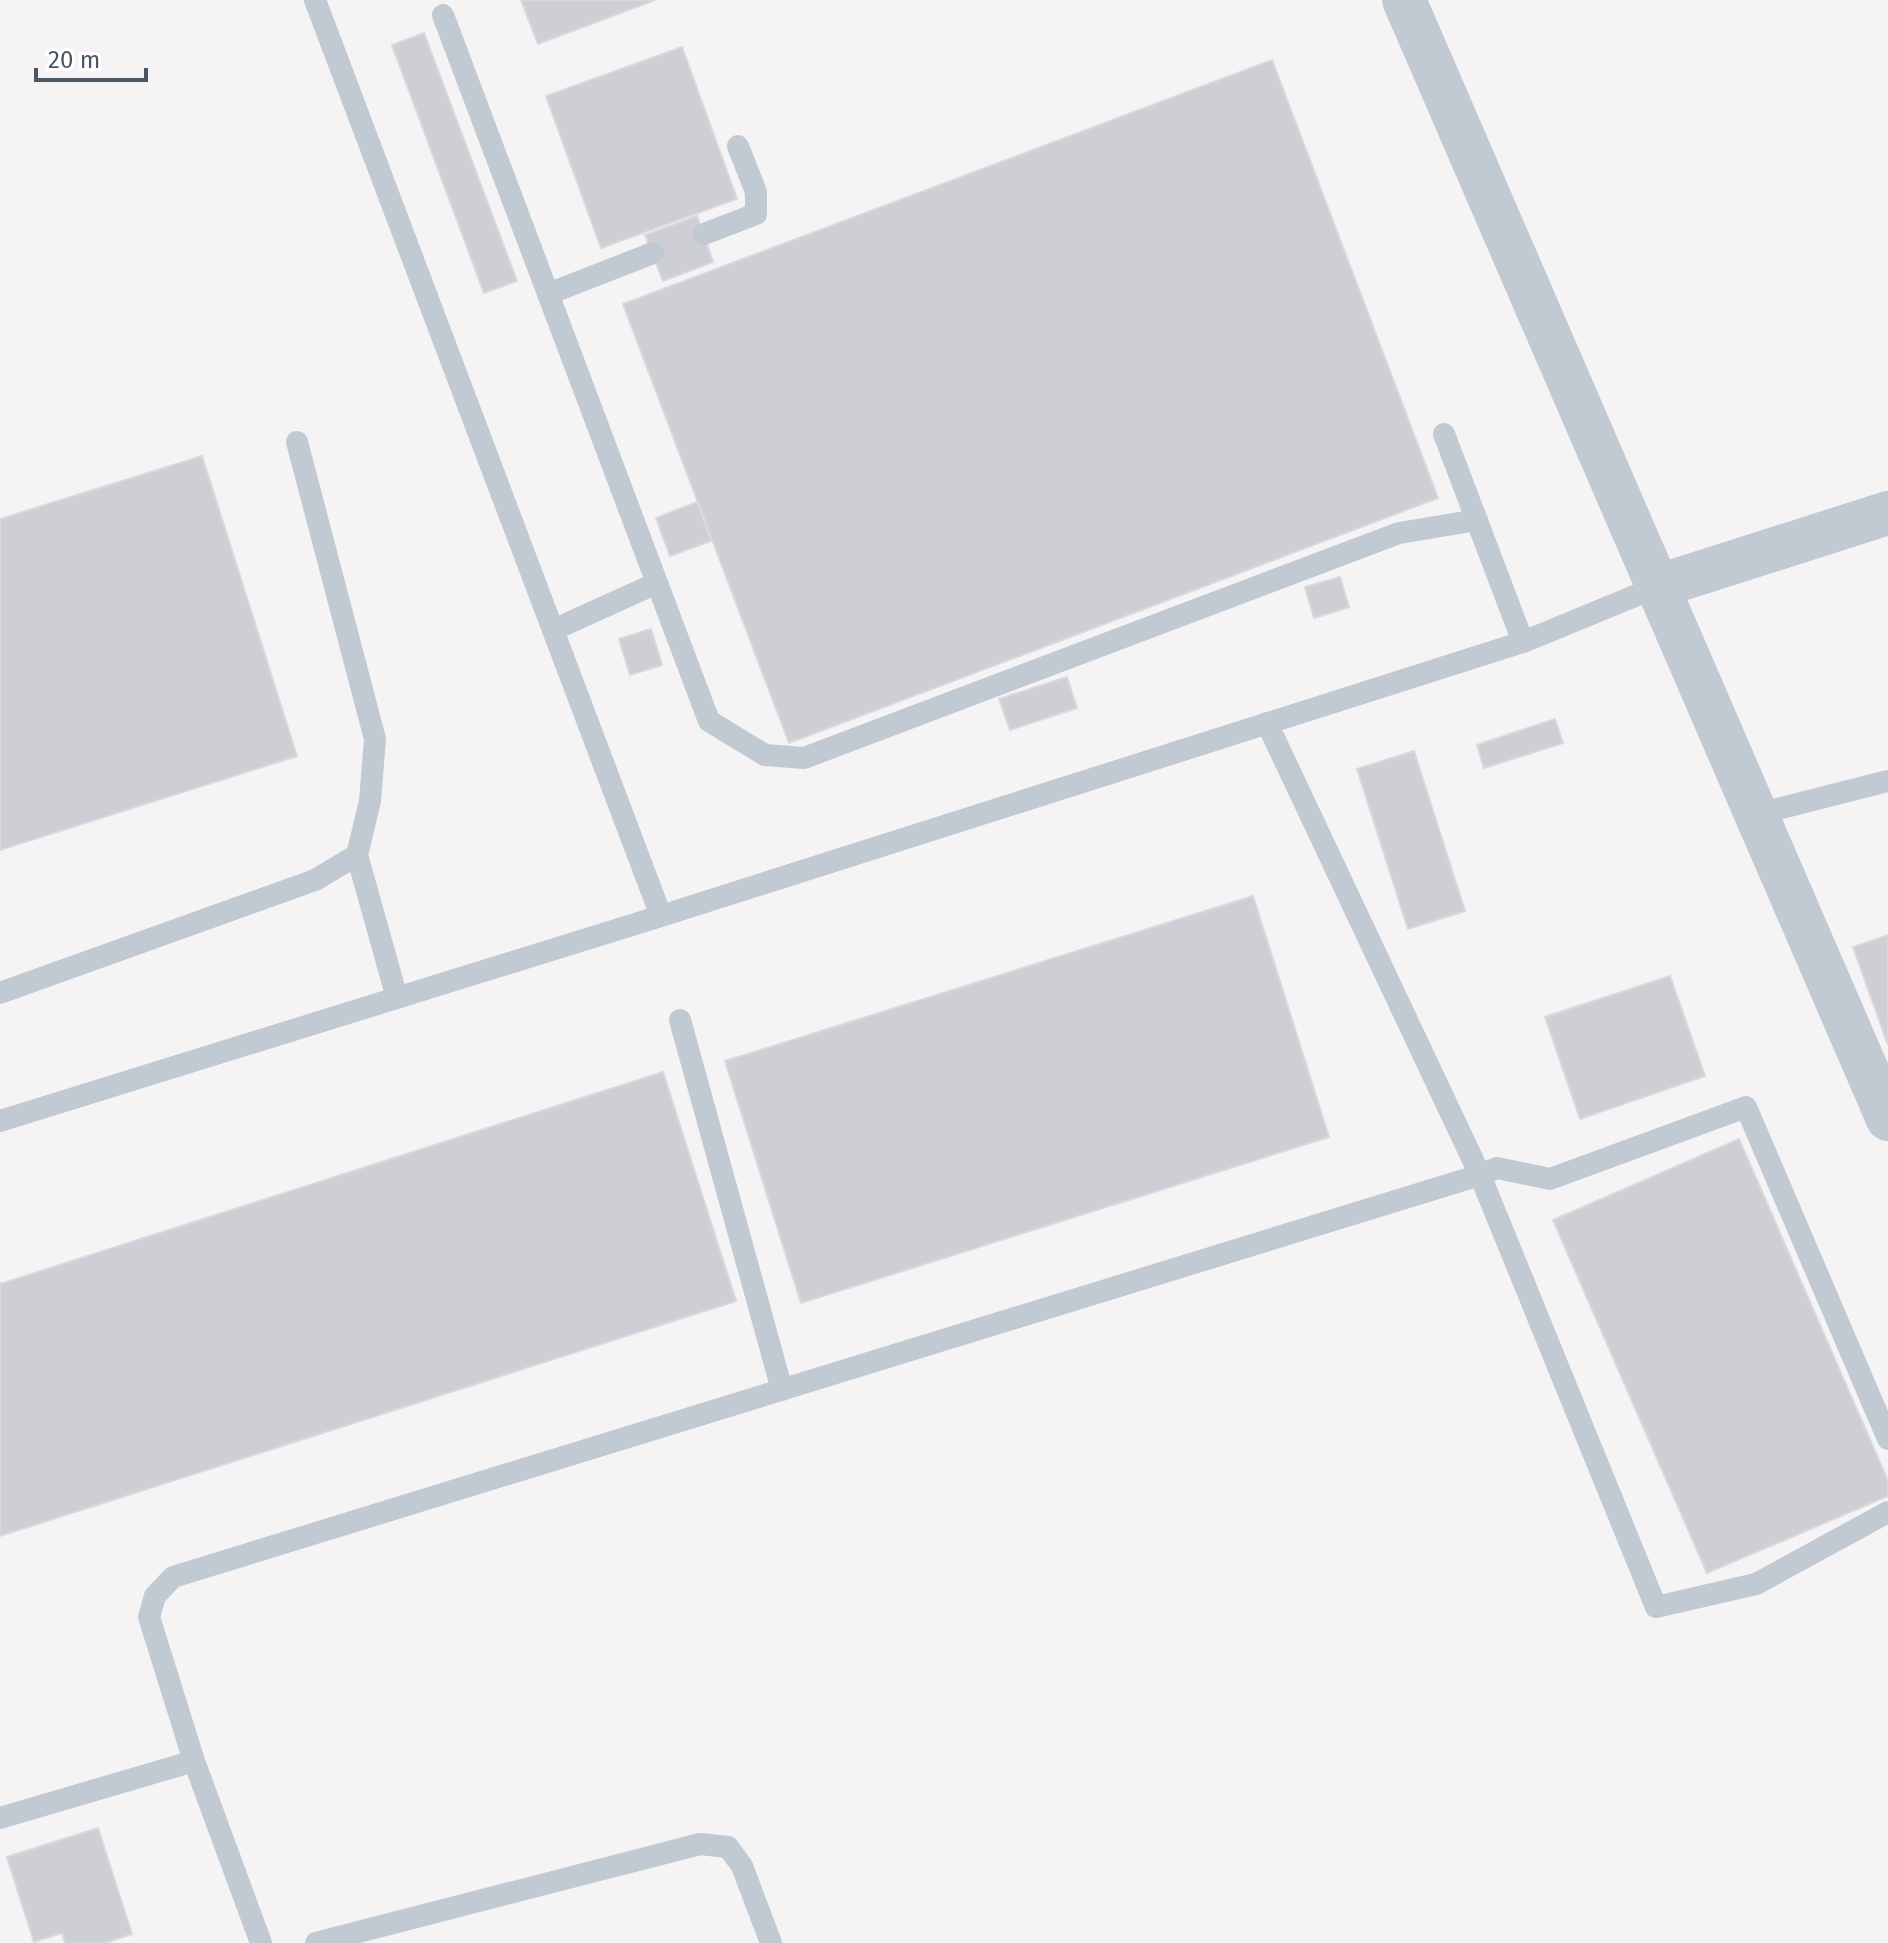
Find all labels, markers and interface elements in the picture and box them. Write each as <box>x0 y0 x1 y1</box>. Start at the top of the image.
scale bar <box>36 32 146 82</box>
text: 20 m <box>48 46 100 74</box>

